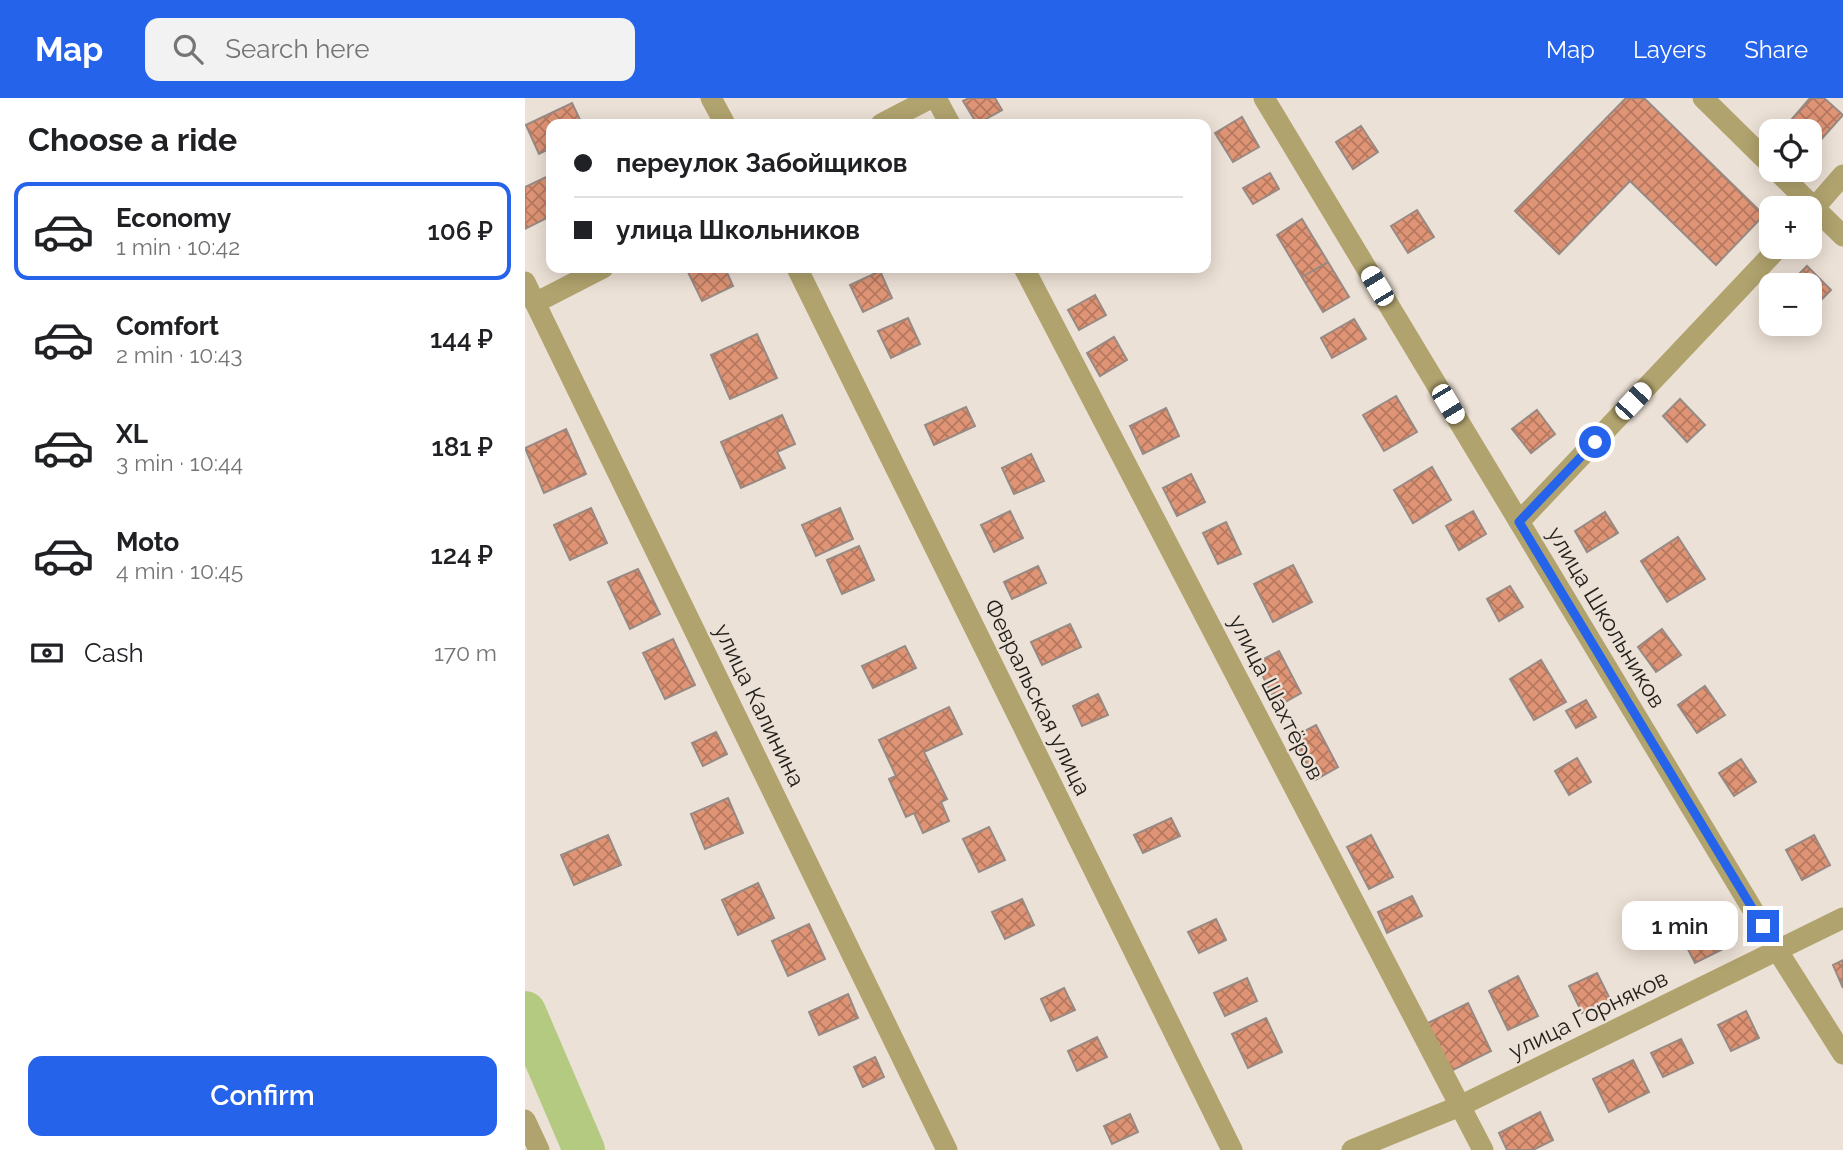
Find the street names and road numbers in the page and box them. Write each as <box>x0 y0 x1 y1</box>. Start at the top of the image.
street label: улица Школьников <box>1542 522 1672 712</box>
street label: Февральская улица <box>979 595 1097 799</box>
street label: улица Шахтёров <box>1224 610 1330 784</box>
street label: улица Калинина <box>709 619 811 791</box>
street label: улица Горняков <box>1504 964 1672 1064</box>

